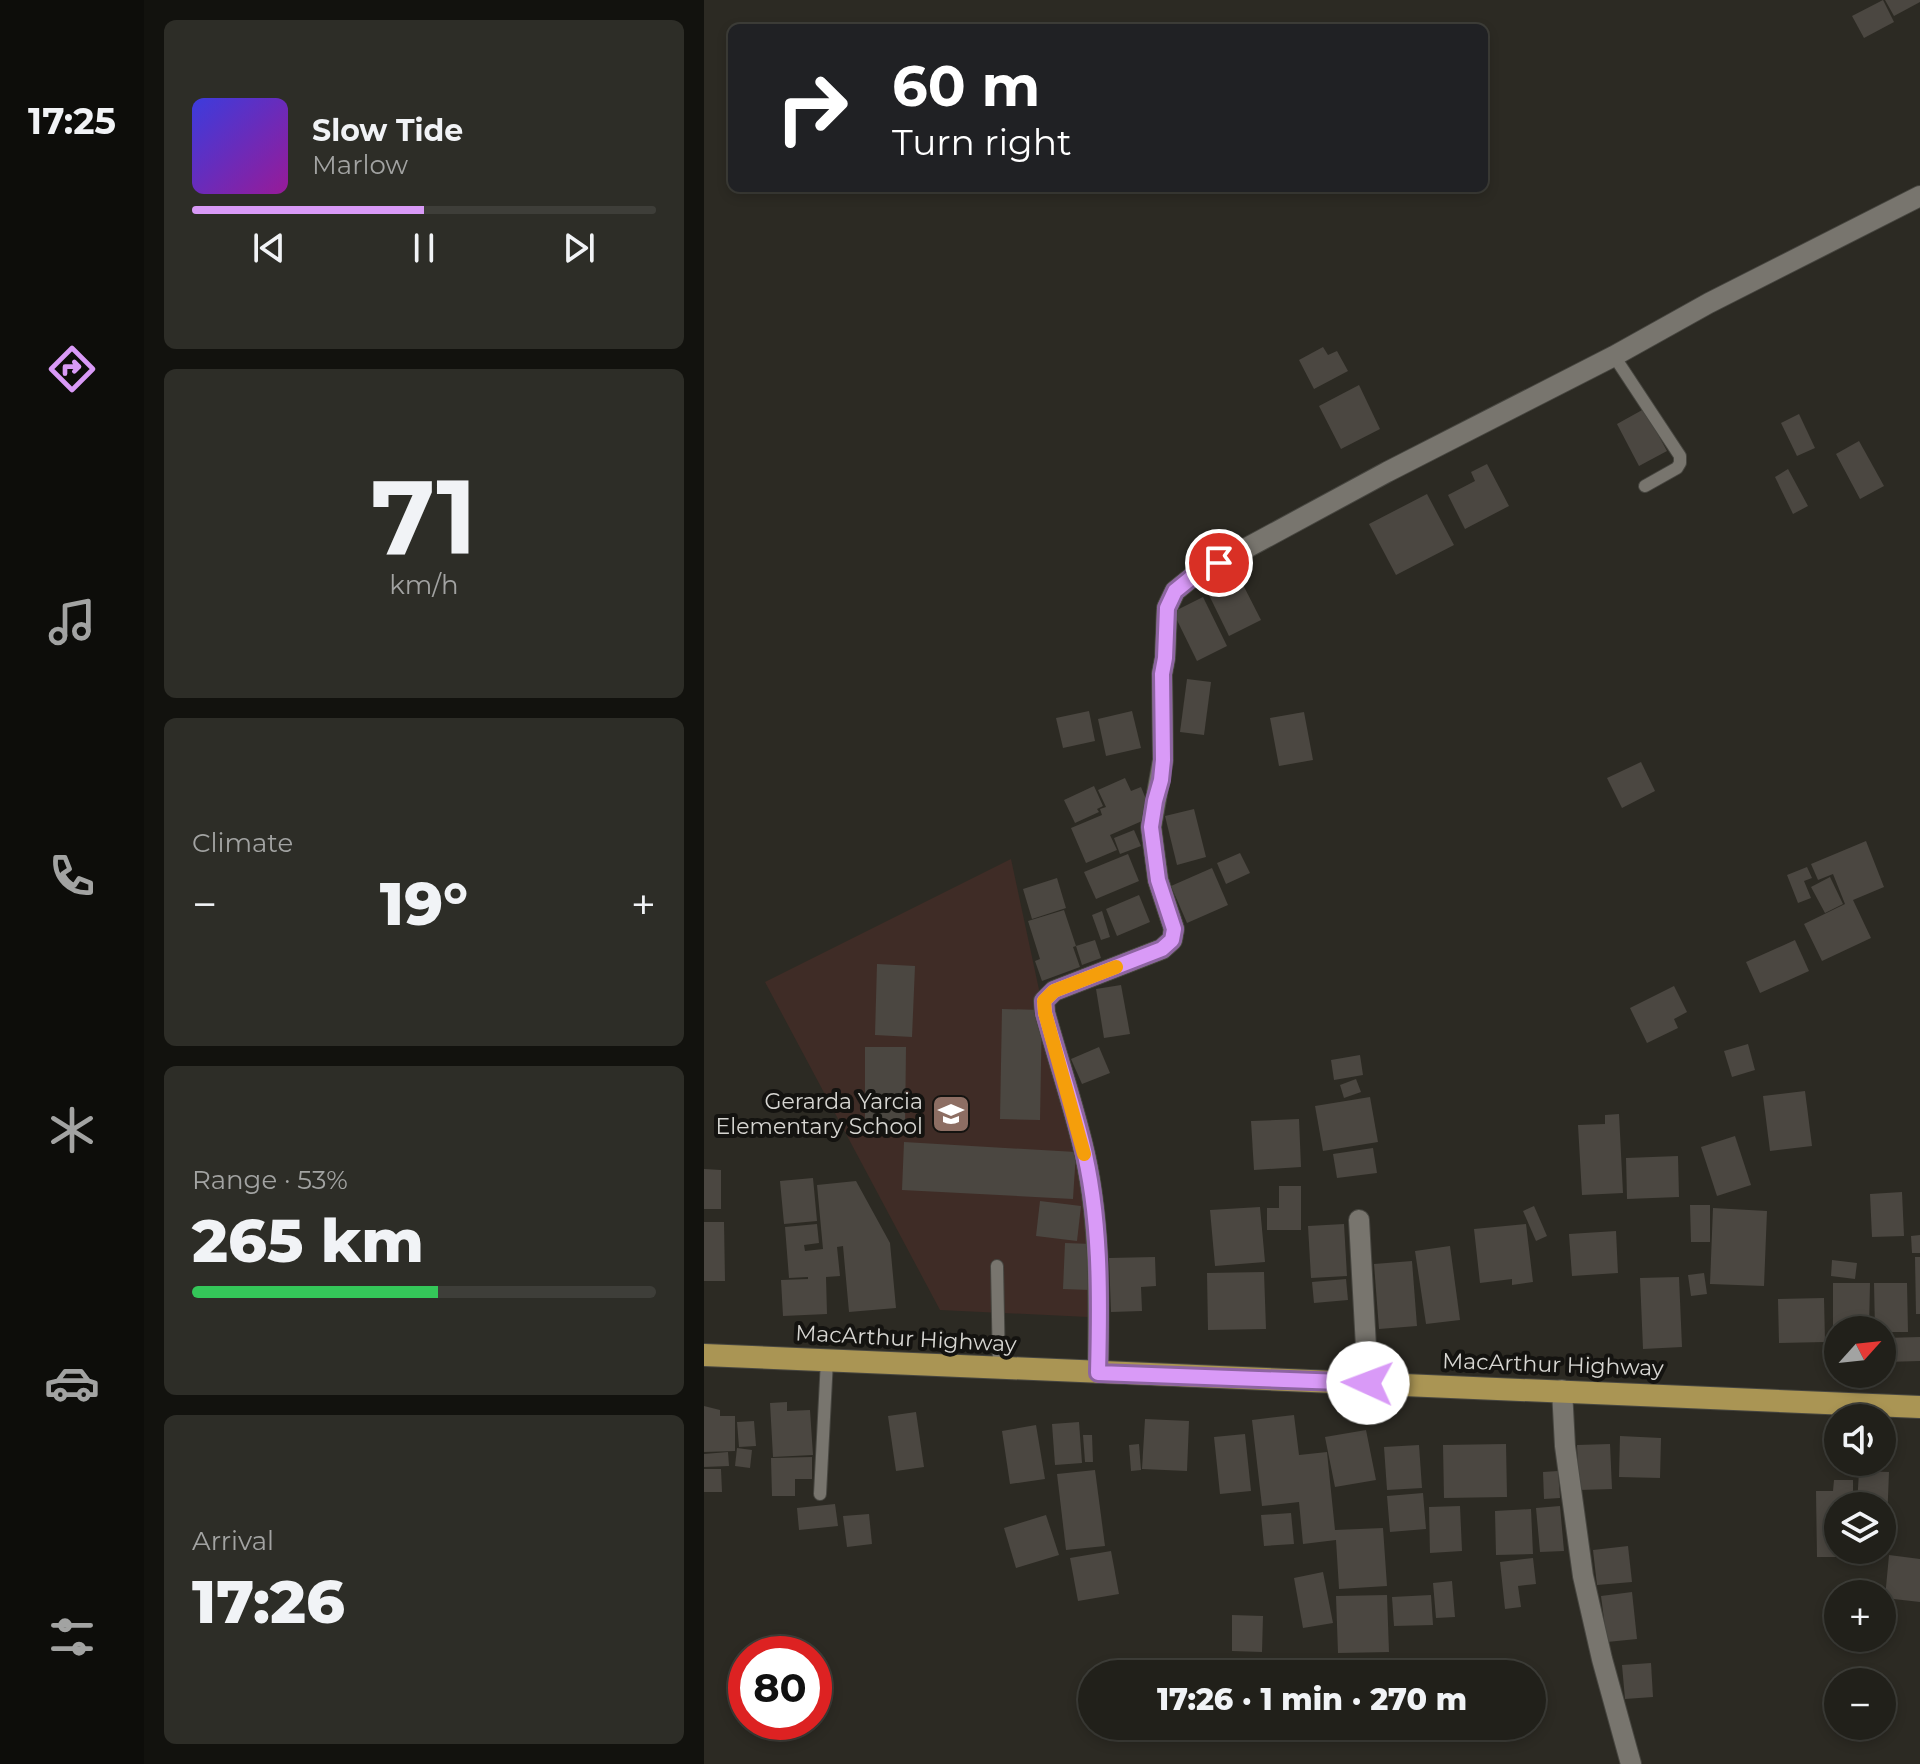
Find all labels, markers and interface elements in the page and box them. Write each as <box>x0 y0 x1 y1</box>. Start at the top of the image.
text: 60 m <box>892 52 1040 120</box>
icon: right <box>760 56 864 160</box>
text: 17:25 <box>28 99 116 143</box>
text: Slow Tide <box>312 112 463 149</box>
text: Turn right <box>892 120 1072 164</box>
text: Marlow <box>312 149 408 181</box>
icon: previous <box>247 226 291 270</box>
icon: pause <box>402 226 446 270</box>
icon: next <box>557 226 601 270</box>
icon: directions <box>44 341 100 397</box>
text: 71 <box>371 453 477 580</box>
pin <box>1185 529 1253 597</box>
icon: arrive <box>1197 541 1241 585</box>
text: km/h <box>389 569 459 601</box>
icon: music <box>44 594 100 650</box>
text: Climate <box>192 827 293 859</box>
icon: phone <box>44 848 100 904</box>
text: 19° <box>380 867 468 940</box>
text: − <box>192 877 217 931</box>
text: + <box>631 877 656 931</box>
place label: Gerarda Yarcia Elementary School <box>716 1088 923 1140</box>
school or university icon: Gerarda Yarcia Elementary School <box>930 1093 972 1135</box>
icon: climate <box>44 1102 100 1158</box>
text: Range · 53% <box>192 1164 348 1196</box>
text: 265 km <box>192 1204 424 1277</box>
north arrow <box>1824 1316 1896 1388</box>
map controls <box>1824 1316 1896 1740</box>
street label: MacArthur Highway <box>795 1319 1017 1358</box>
position arrow <box>1326 1341 1410 1425</box>
street label: MacArthur Highway <box>1442 1347 1664 1382</box>
icon: car <box>44 1355 100 1411</box>
button: sound <box>1824 1404 1896 1476</box>
button: layers <box>1824 1492 1896 1564</box>
text: Arrival <box>192 1525 274 1557</box>
text: 17:26 <box>192 1565 345 1638</box>
button: + <box>1824 1580 1896 1652</box>
icon: filters <box>44 1609 100 1665</box>
speed limit sign: 80 <box>728 1636 832 1740</box>
button: − <box>1824 1668 1896 1740</box>
text: 17:26 · 1 min · 270 m <box>1157 1681 1467 1718</box>

